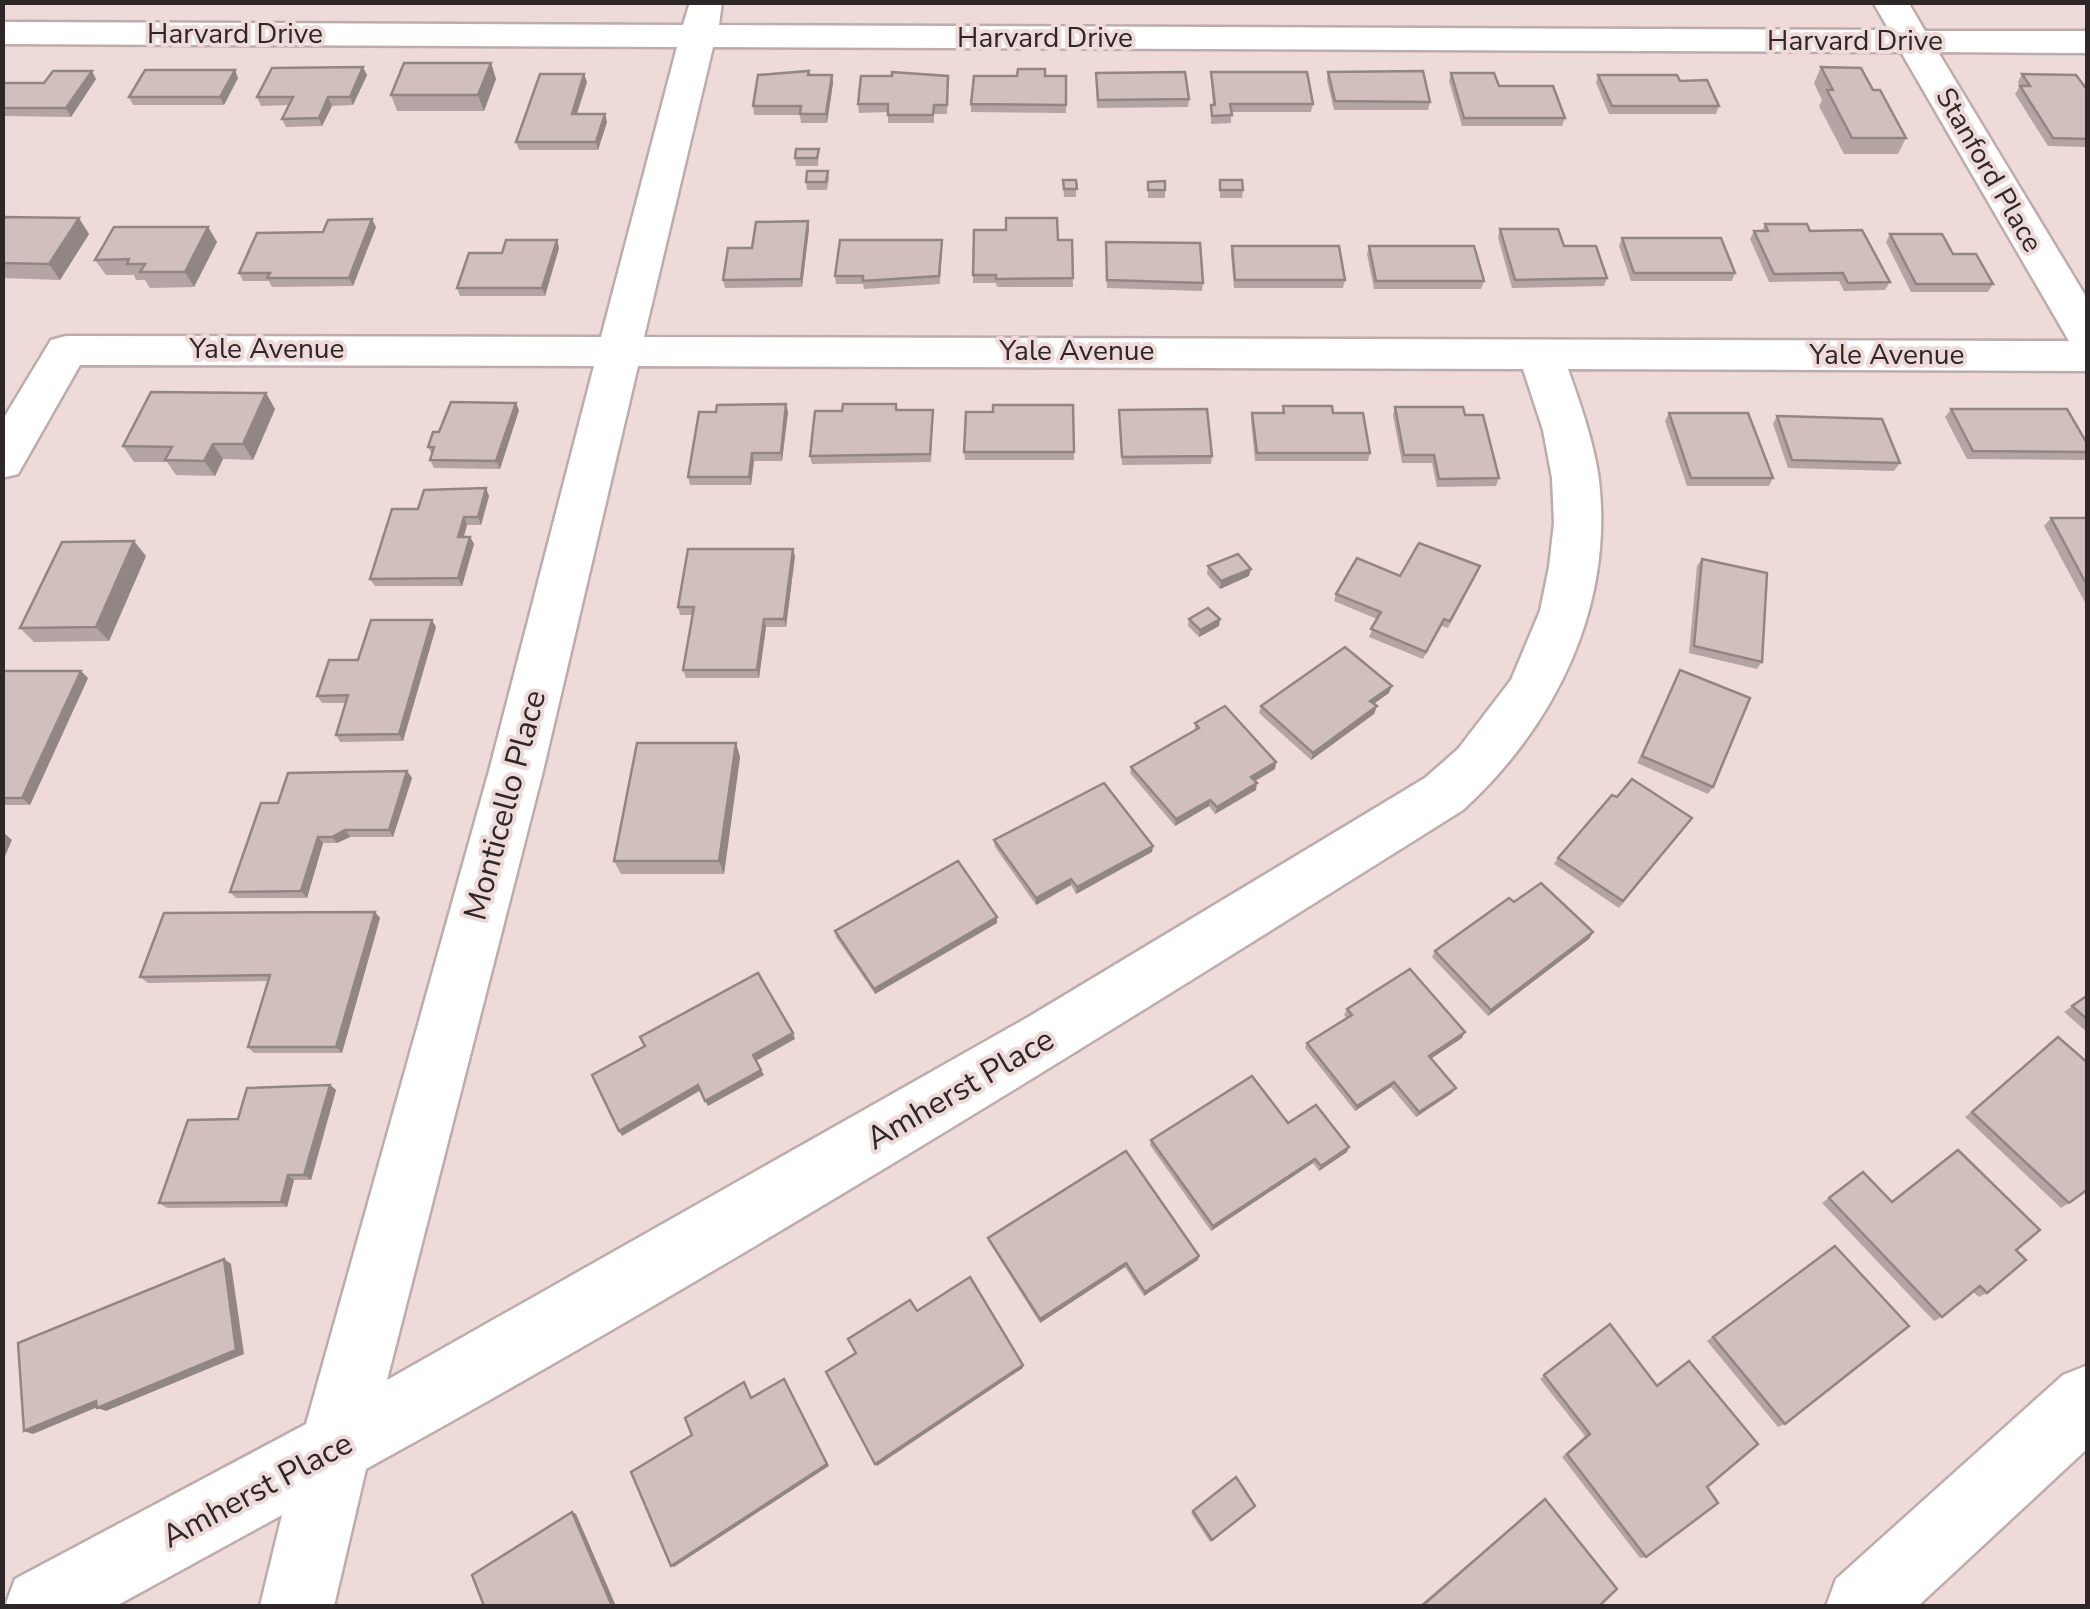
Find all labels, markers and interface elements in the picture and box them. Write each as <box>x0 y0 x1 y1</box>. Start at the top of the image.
street label: Harvard Drive <box>147 15 323 53</box>
street label: Harvard Drive <box>957 19 1133 57</box>
street label: Harvard Drive <box>1767 22 1943 60</box>
street label: Stanford Place <box>1927 81 2051 259</box>
street label: Yale Avenue <box>189 330 344 368</box>
street label: Yale Avenue <box>999 332 1154 370</box>
street label: Yale Avenue <box>1809 336 1964 374</box>
street label: Monticello Place <box>454 685 556 925</box>
street label: Amherst Place <box>858 1018 1062 1160</box>
street label: Amherst Place <box>154 1422 360 1558</box>

